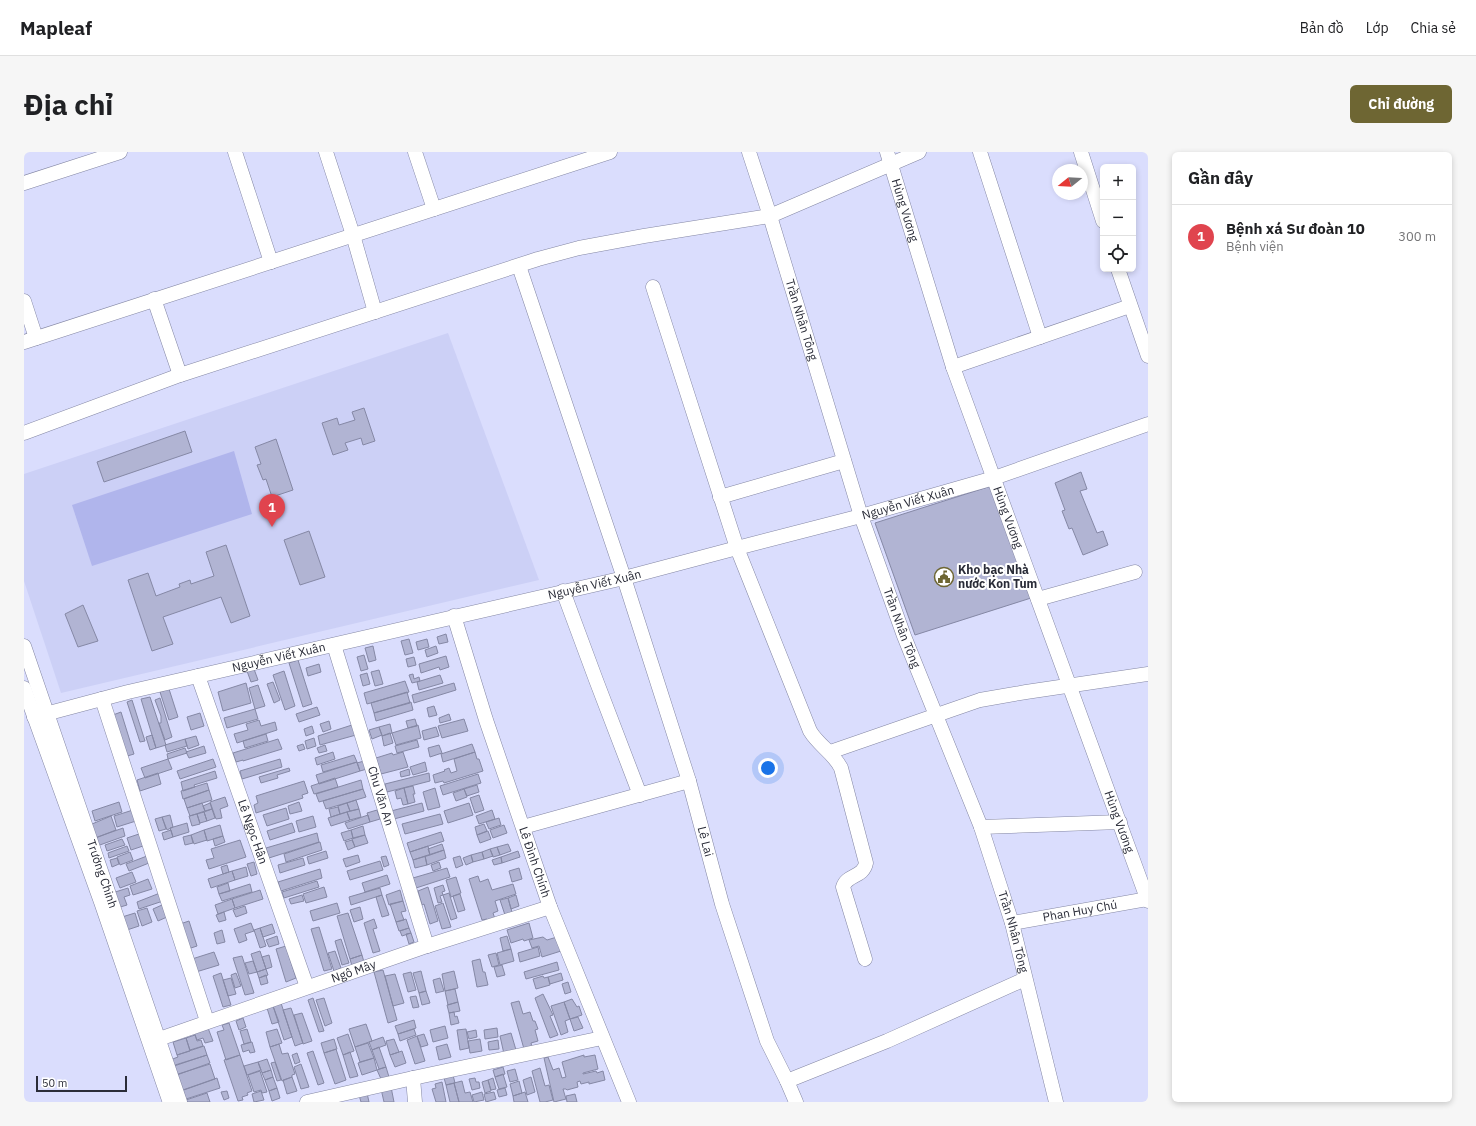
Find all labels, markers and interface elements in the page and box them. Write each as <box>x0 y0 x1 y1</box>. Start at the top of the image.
text: Mapleaf <box>20 16 92 40</box>
text: Bản đồ <box>1300 19 1344 37</box>
text: Lớp <box>1366 19 1389 37</box>
text: Chia sẻ <box>1411 19 1456 37</box>
button: Chỉ đường <box>1350 85 1452 123</box>
text: Địa chỉ <box>24 86 113 123</box>
north arrow <box>1052 164 1088 200</box>
map controls <box>1100 164 1136 272</box>
button: + <box>1100 164 1136 200</box>
text: Gần đây <box>1188 167 1253 189</box>
street label: Hùng Vương <box>889 177 922 244</box>
button: − <box>1100 200 1136 236</box>
text: Bệnh xá Sư đoàn 10 <box>1226 219 1365 238</box>
text: 1 <box>1197 228 1205 245</box>
text: 300 m <box>1398 228 1436 245</box>
button: locate <box>1100 236 1136 272</box>
text: Bệnh viện <box>1226 238 1284 255</box>
street label: Trần Nhân Tông <box>783 277 822 363</box>
street label: Nguyễn Viết Xuân <box>860 482 956 522</box>
street label: Hùng Vương <box>990 484 1027 551</box>
pin: 1 <box>259 494 285 527</box>
place label: Kho bạc Nhà nước Kon Tum <box>958 562 1037 591</box>
street label: Nguyễn Viết Xuân <box>546 566 643 602</box>
public building icon: Kho bạc Nhà nước Kon Tum <box>933 566 955 588</box>
street label: Trần Nhân Tông <box>880 586 924 671</box>
street label: Nguyễn Viết Xuân <box>231 639 327 675</box>
your location <box>758 758 778 778</box>
street label: Chu Văn An <box>365 764 397 827</box>
street label: Hùng Vương <box>1101 788 1138 855</box>
street label: Lê Ngọc Hân <box>235 797 271 866</box>
street label: Lê Đình Chính <box>516 825 554 899</box>
street label: Lê Lai <box>694 825 717 858</box>
street label: Trường Chinh <box>84 838 121 910</box>
street label: Trần Nhân Tông <box>995 889 1032 975</box>
street label: Phan Huy Chú <box>1041 897 1118 924</box>
street label: Ngô Mây <box>329 956 378 986</box>
scale bar <box>36 1074 127 1093</box>
text: 50 m <box>42 1076 67 1090</box>

